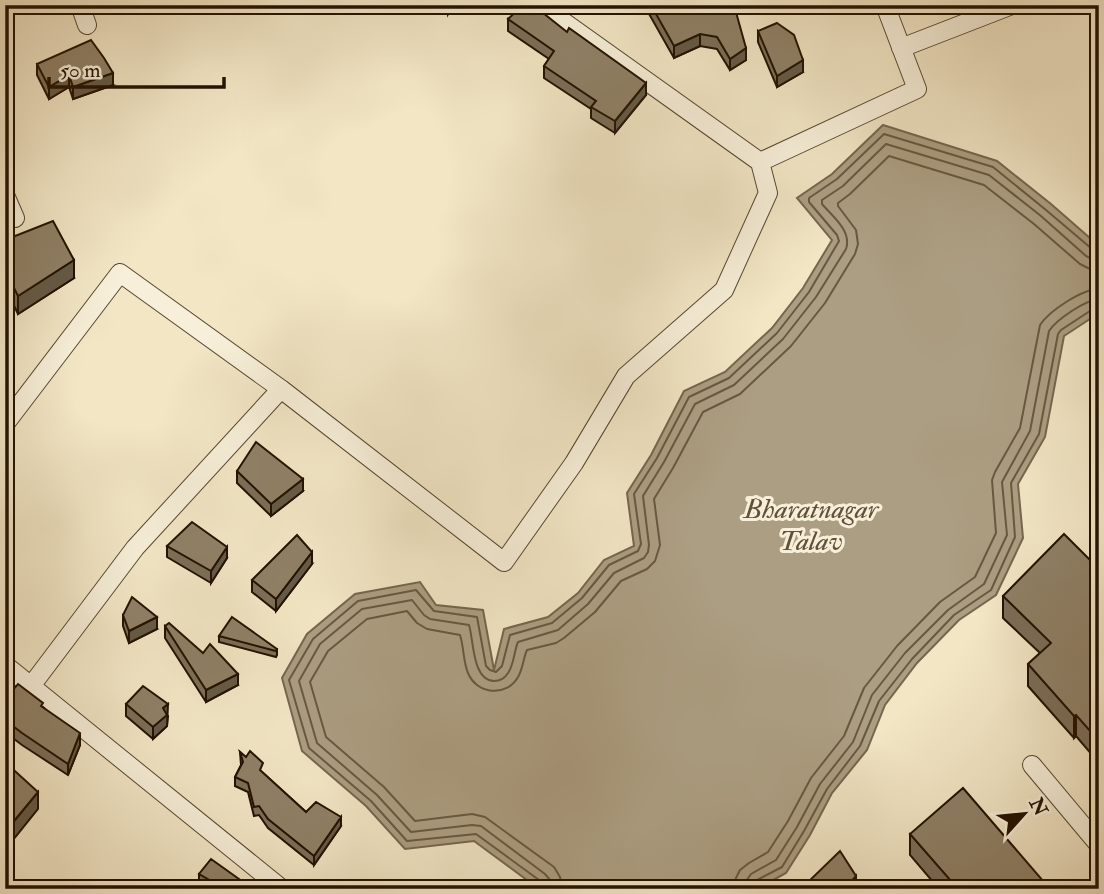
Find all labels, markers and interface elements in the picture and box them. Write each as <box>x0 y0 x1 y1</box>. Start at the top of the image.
scale bar <box>49 46 224 90</box>
text: 50 m <box>60 57 101 84</box>
water label: Bharatnagar Talav <box>742 492 880 559</box>
north arrow <box>988 778 1058 848</box>
text: N <box>1023 793 1053 821</box>

